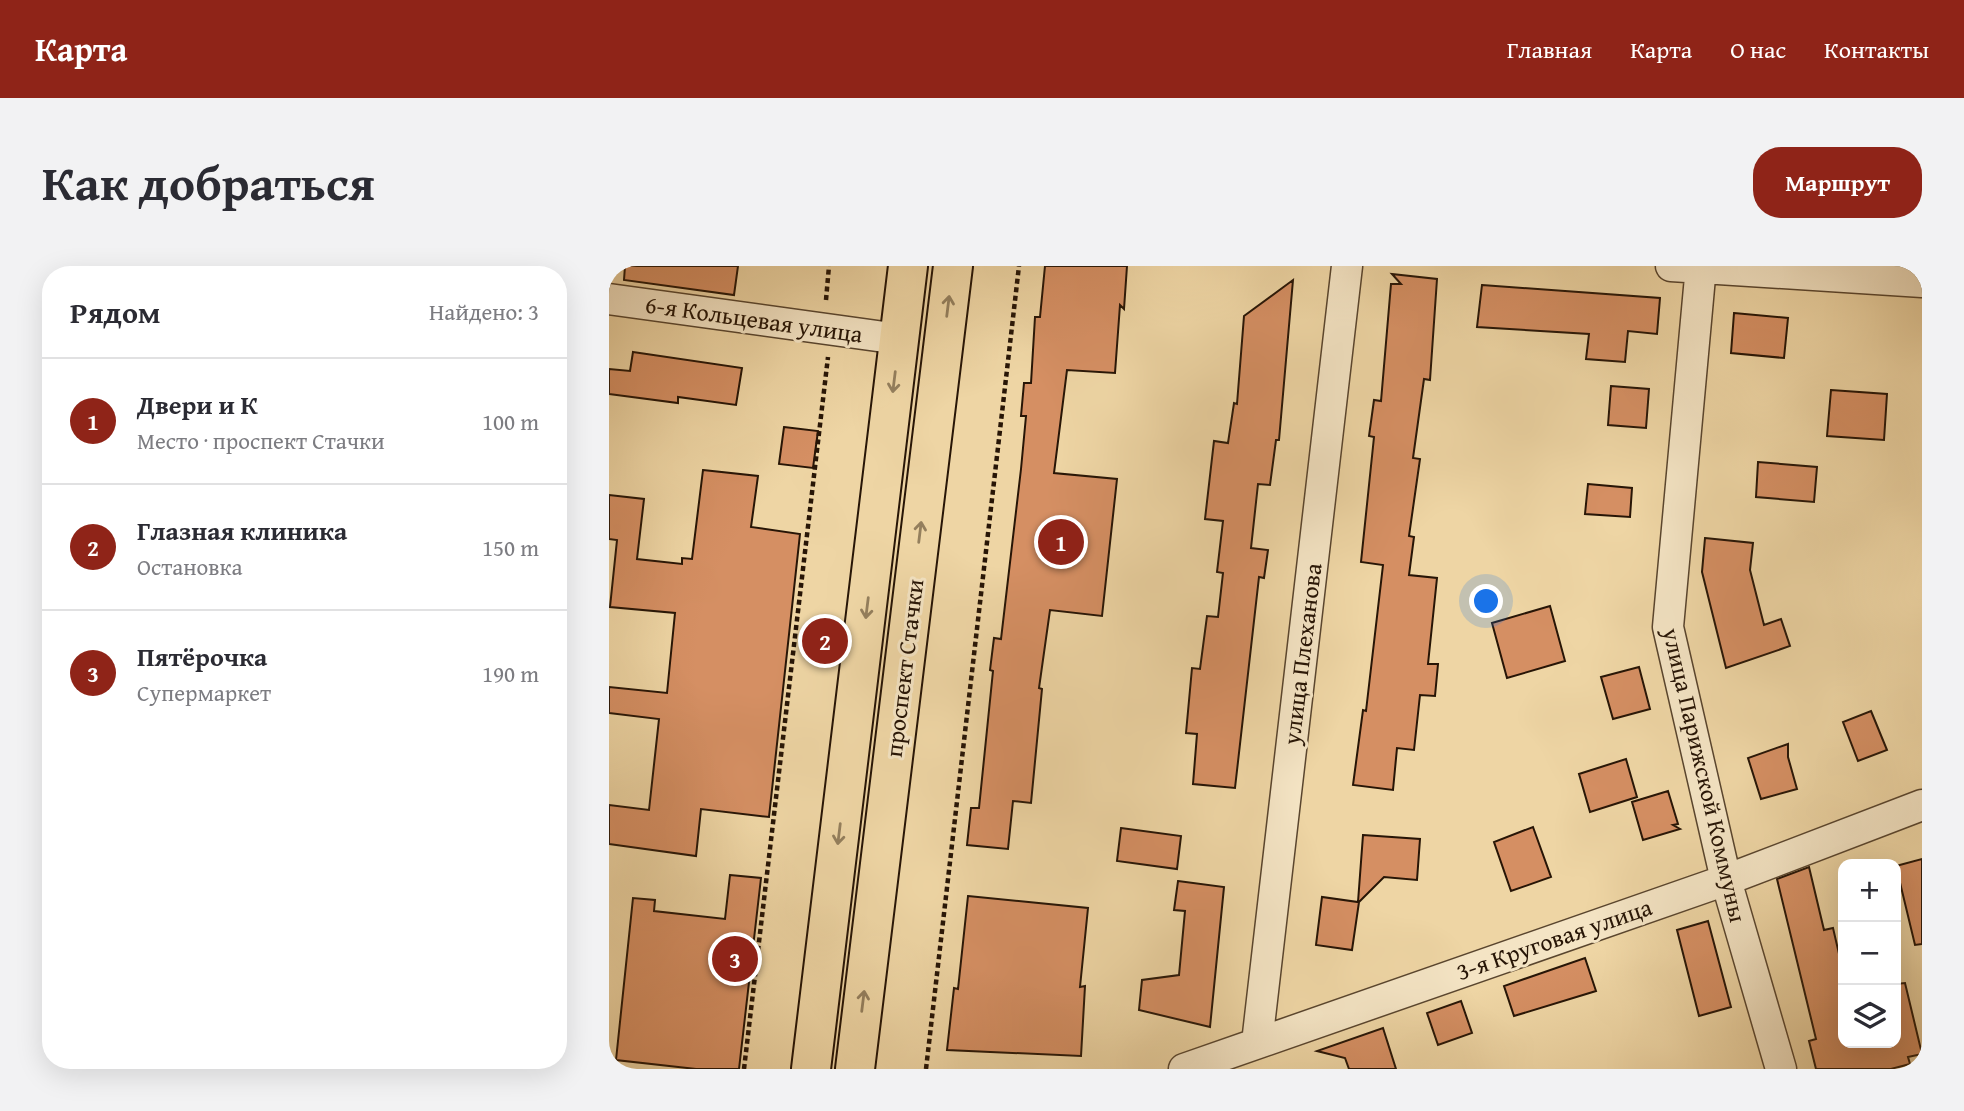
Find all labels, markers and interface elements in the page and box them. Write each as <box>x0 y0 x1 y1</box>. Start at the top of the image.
text: Карта <box>35 25 127 73</box>
text: Главная <box>1507 32 1592 67</box>
text: Карта <box>1630 32 1692 67</box>
text: О нас <box>1730 32 1786 67</box>
text: Контакты <box>1824 32 1929 67</box>
text: Как добраться <box>42 146 375 218</box>
button: Маршрут <box>1753 147 1922 218</box>
street label: 6-я Кольцевая улица <box>643 286 865 352</box>
text: Рядом <box>70 290 161 334</box>
text: Найдено: 3 <box>429 295 539 328</box>
one-way arrow <box>941 296 954 318</box>
one-way arrow <box>887 370 900 393</box>
text: Двери и К <box>137 385 258 424</box>
text: 1 <box>87 405 99 438</box>
text: 100 m <box>482 405 539 438</box>
text: Место · проспект Стачки <box>137 424 385 457</box>
text: Глазная клиника <box>137 511 347 550</box>
pin: 1 <box>1038 516 1084 568</box>
one-way arrow <box>914 521 927 544</box>
text: 2 <box>87 531 99 564</box>
text: 150 m <box>482 531 539 564</box>
text: Остановка <box>137 550 243 583</box>
street label: улица Плеханова <box>1273 561 1331 748</box>
street label: проспект Стачки <box>876 577 932 759</box>
your location <box>1469 584 1503 618</box>
one-way arrow <box>860 596 873 619</box>
pin: 2 <box>802 615 848 667</box>
street label: улица Парижской Коммуны <box>1654 623 1756 926</box>
text: Пятёрочка <box>137 637 267 676</box>
text: 3 <box>87 657 99 690</box>
text: 190 m <box>482 657 539 690</box>
text: Супермаркет <box>137 676 271 709</box>
one-way arrow <box>833 822 846 845</box>
map controls <box>1838 859 1901 1048</box>
button: + <box>1838 859 1901 922</box>
street label: 3-я Круговая улица <box>1451 889 1657 989</box>
button: − <box>1838 922 1901 985</box>
pin: 3 <box>712 933 758 985</box>
button: layers <box>1838 985 1901 1048</box>
one-way arrow <box>856 990 869 1013</box>

